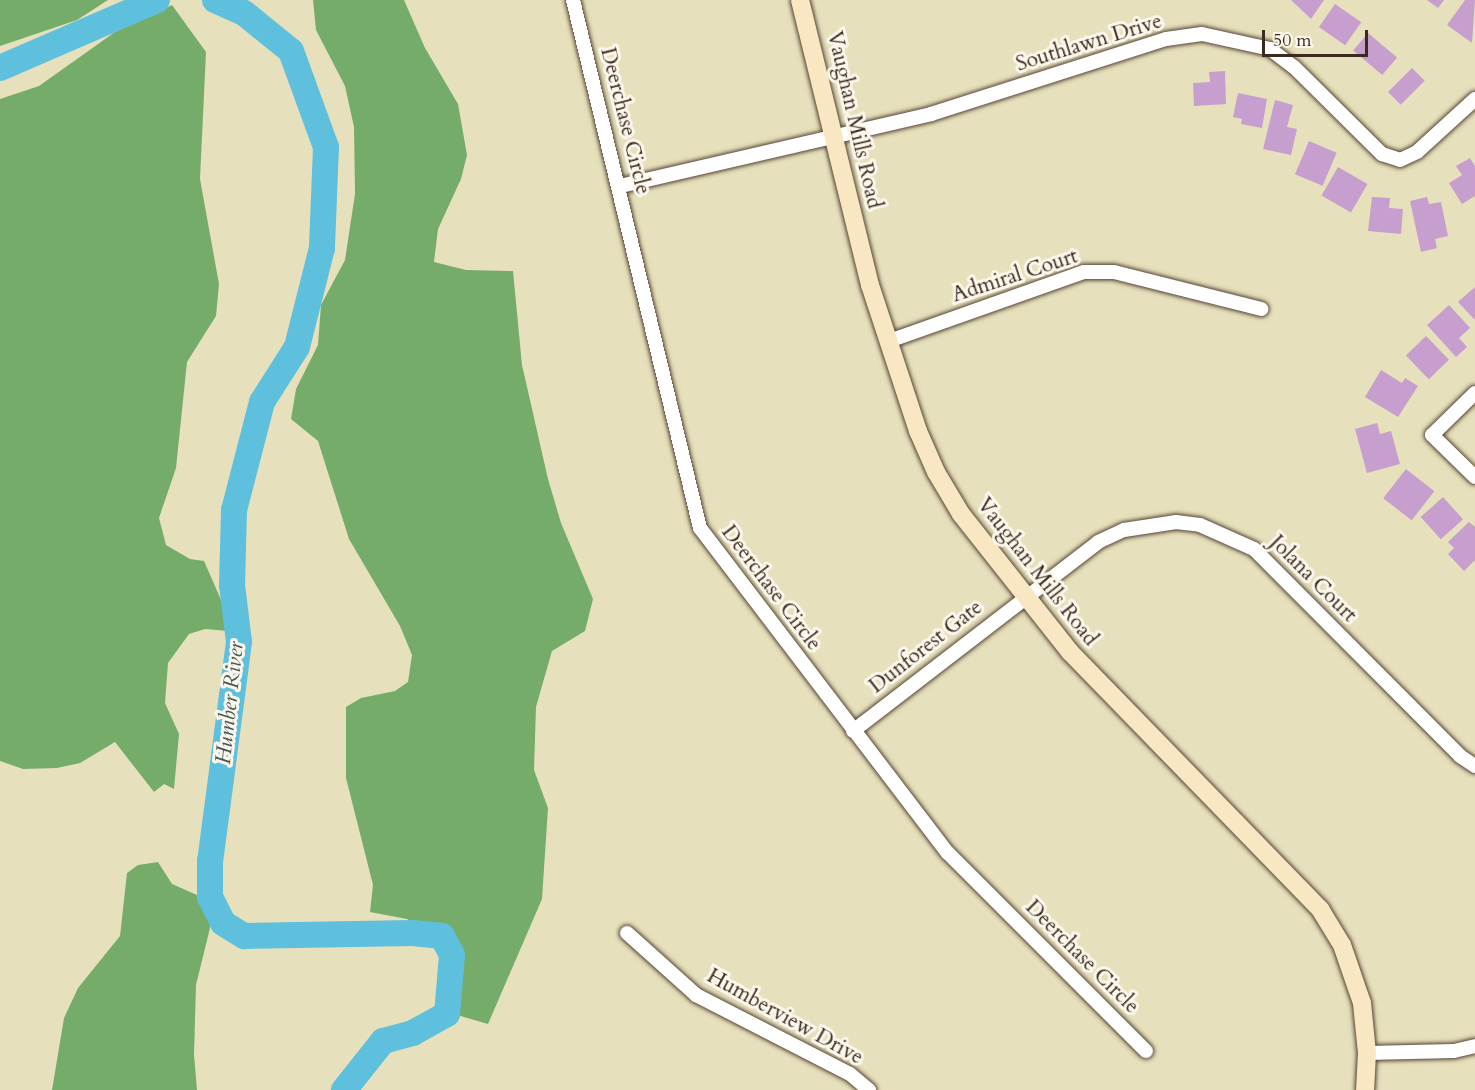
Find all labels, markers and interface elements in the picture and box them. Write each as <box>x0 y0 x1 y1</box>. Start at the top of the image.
street label: Southlawn Drive <box>1013 9 1165 77</box>
scale bar <box>1265 18 1372 56</box>
text: 50 m <box>1273 28 1312 53</box>
street label: Vaughan Mills Road <box>821 29 887 211</box>
street label: Deerchase Circle <box>595 45 655 197</box>
street label: Admiral Court <box>949 244 1081 308</box>
street label: Vaughan Mills Road <box>971 493 1103 651</box>
street label: Deerchase Circle <box>716 520 826 656</box>
street label: Jolana Court <box>1264 530 1362 628</box>
street label: Dunforest Gate <box>864 595 988 699</box>
water label: Humber River <box>210 640 250 766</box>
street label: Deerchase Circle <box>1020 895 1144 1019</box>
street label: Humberview Drive <box>703 964 867 1070</box>

